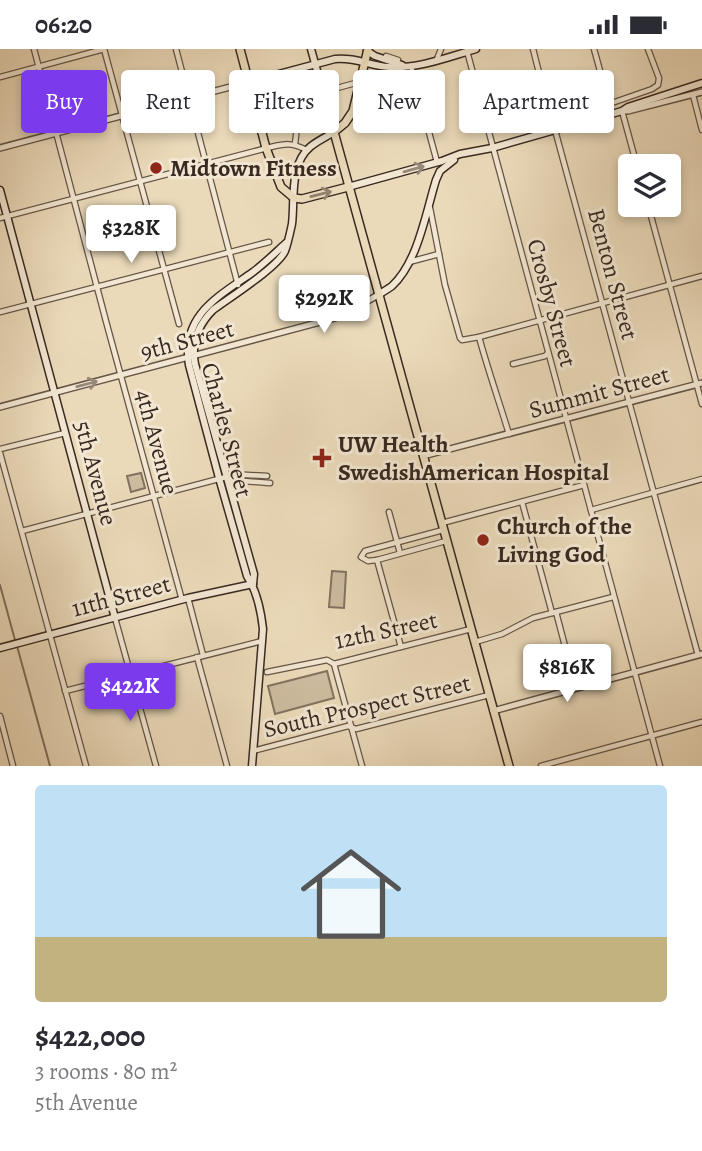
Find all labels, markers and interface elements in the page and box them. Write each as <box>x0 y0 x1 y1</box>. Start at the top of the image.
text: 06:20 <box>35 7 92 42</box>
chip: Buy <box>21 70 107 133</box>
chip: Rent <box>121 70 215 133</box>
chip: Filters <box>229 70 339 133</box>
chip: New <box>353 70 445 133</box>
chip: Apartment <box>459 70 614 133</box>
place label: Midtown Fitness <box>170 152 337 184</box>
map controls <box>618 154 681 217</box>
button: layers <box>618 154 681 217</box>
marker: Midtown Fitness <box>148 160 164 176</box>
one-way arrow <box>402 162 425 175</box>
one-way arrow <box>309 187 332 200</box>
pin: $328K <box>82 205 180 265</box>
street label: Benton Street <box>580 205 646 343</box>
text: $328K <box>102 212 160 243</box>
street label: Crosby Street <box>520 235 584 371</box>
pin: $292K <box>275 275 373 335</box>
text: $292K <box>295 282 353 313</box>
street label: 9th Street <box>137 312 237 368</box>
street label: Summit Street <box>525 358 673 426</box>
street label: Charles Street <box>194 359 260 501</box>
one-way arrow <box>76 377 98 390</box>
street label: 4th Avenue <box>128 386 186 498</box>
street label: 5th Avenue <box>67 417 125 529</box>
place label: UW Health SwedishAmerican Hospital <box>338 428 610 488</box>
marker: UW Health SwedishAmerican Hospital <box>312 448 332 468</box>
place label: Church of the Living God <box>497 510 632 570</box>
marker: Church of the Living God <box>475 532 491 548</box>
street label: 11th Street <box>68 567 174 625</box>
street label: 12th Street <box>332 604 440 656</box>
pin: $816K <box>518 645 616 704</box>
text: $816K <box>539 651 595 682</box>
pin: $422K <box>81 663 179 723</box>
street label: South Prospect Street <box>260 667 474 745</box>
text: $422K <box>101 670 159 701</box>
icon: home <box>288 831 414 957</box>
text: $422,000 <box>35 1016 145 1056</box>
text: 3 rooms · 80 m² <box>35 1056 177 1087</box>
text: 5th Avenue <box>35 1087 138 1118</box>

